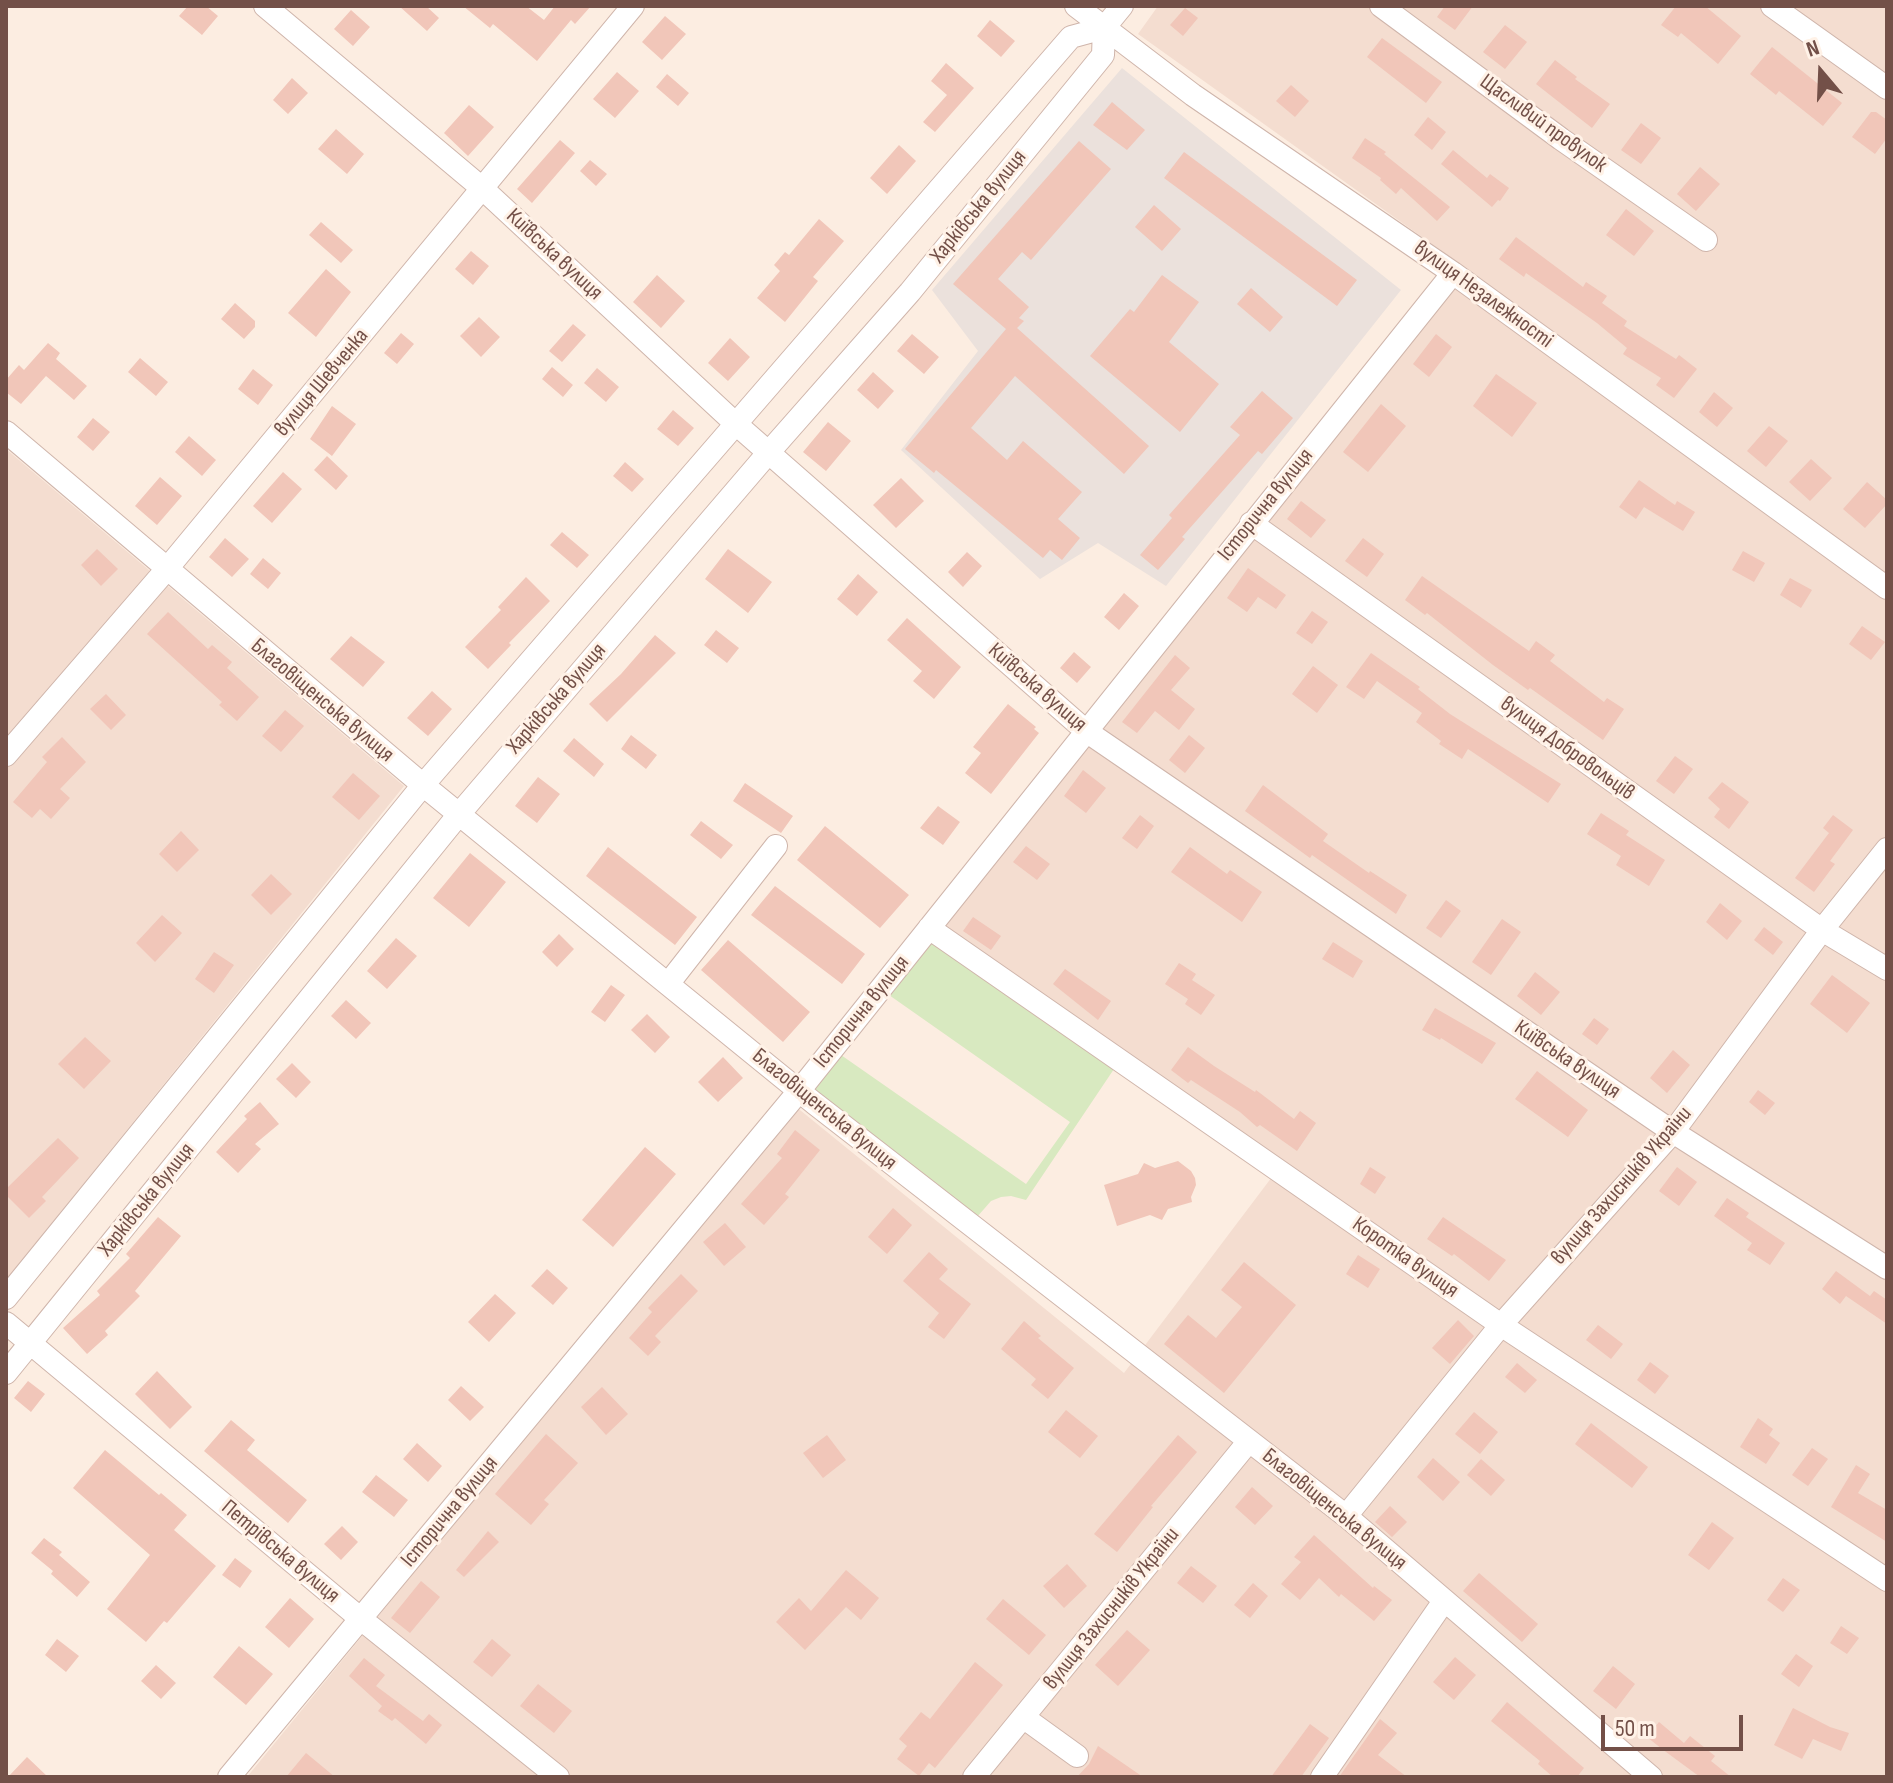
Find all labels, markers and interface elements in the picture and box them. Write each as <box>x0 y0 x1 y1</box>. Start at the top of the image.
north arrow <box>1781 32 1861 112</box>
text: N <box>1803 34 1823 64</box>
street label: Щасливий провулок <box>1474 69 1612 179</box>
street label: Харківська вулиця <box>925 145 1033 269</box>
street label: Київська вулиця <box>500 204 608 306</box>
street label: вулиця Незалежності <box>1408 236 1558 354</box>
street label: вулиця Шевченка <box>269 324 375 442</box>
street label: Історична вулиця <box>1213 443 1319 567</box>
street label: Благовіщенська вулиця <box>245 633 399 769</box>
street label: Харківська вулиця <box>502 638 612 760</box>
street label: Київська вулиця <box>982 638 1092 738</box>
street label: вулиця Добровольців <box>1495 691 1639 807</box>
street label: Історична вулиця <box>809 950 915 1074</box>
street label: Київська вулиця <box>1509 1015 1625 1105</box>
street label: Благовіщенська вулиця <box>746 1044 902 1176</box>
street label: вулиця Захисників України <box>1546 1101 1698 1271</box>
street label: Харківська вулиця <box>93 1138 201 1262</box>
street label: Коротка вулиця <box>1347 1212 1463 1304</box>
street label: Благовіщенська вулиця <box>1256 1444 1412 1576</box>
street label: Історична вулиця <box>396 1451 504 1573</box>
street label: Петрівська вулиця <box>215 1495 345 1609</box>
street label: вулиця Захисників України <box>1038 1523 1186 1695</box>
scale bar <box>1605 1699 1747 1749</box>
text: 50 m <box>1615 1714 1655 1743</box>

